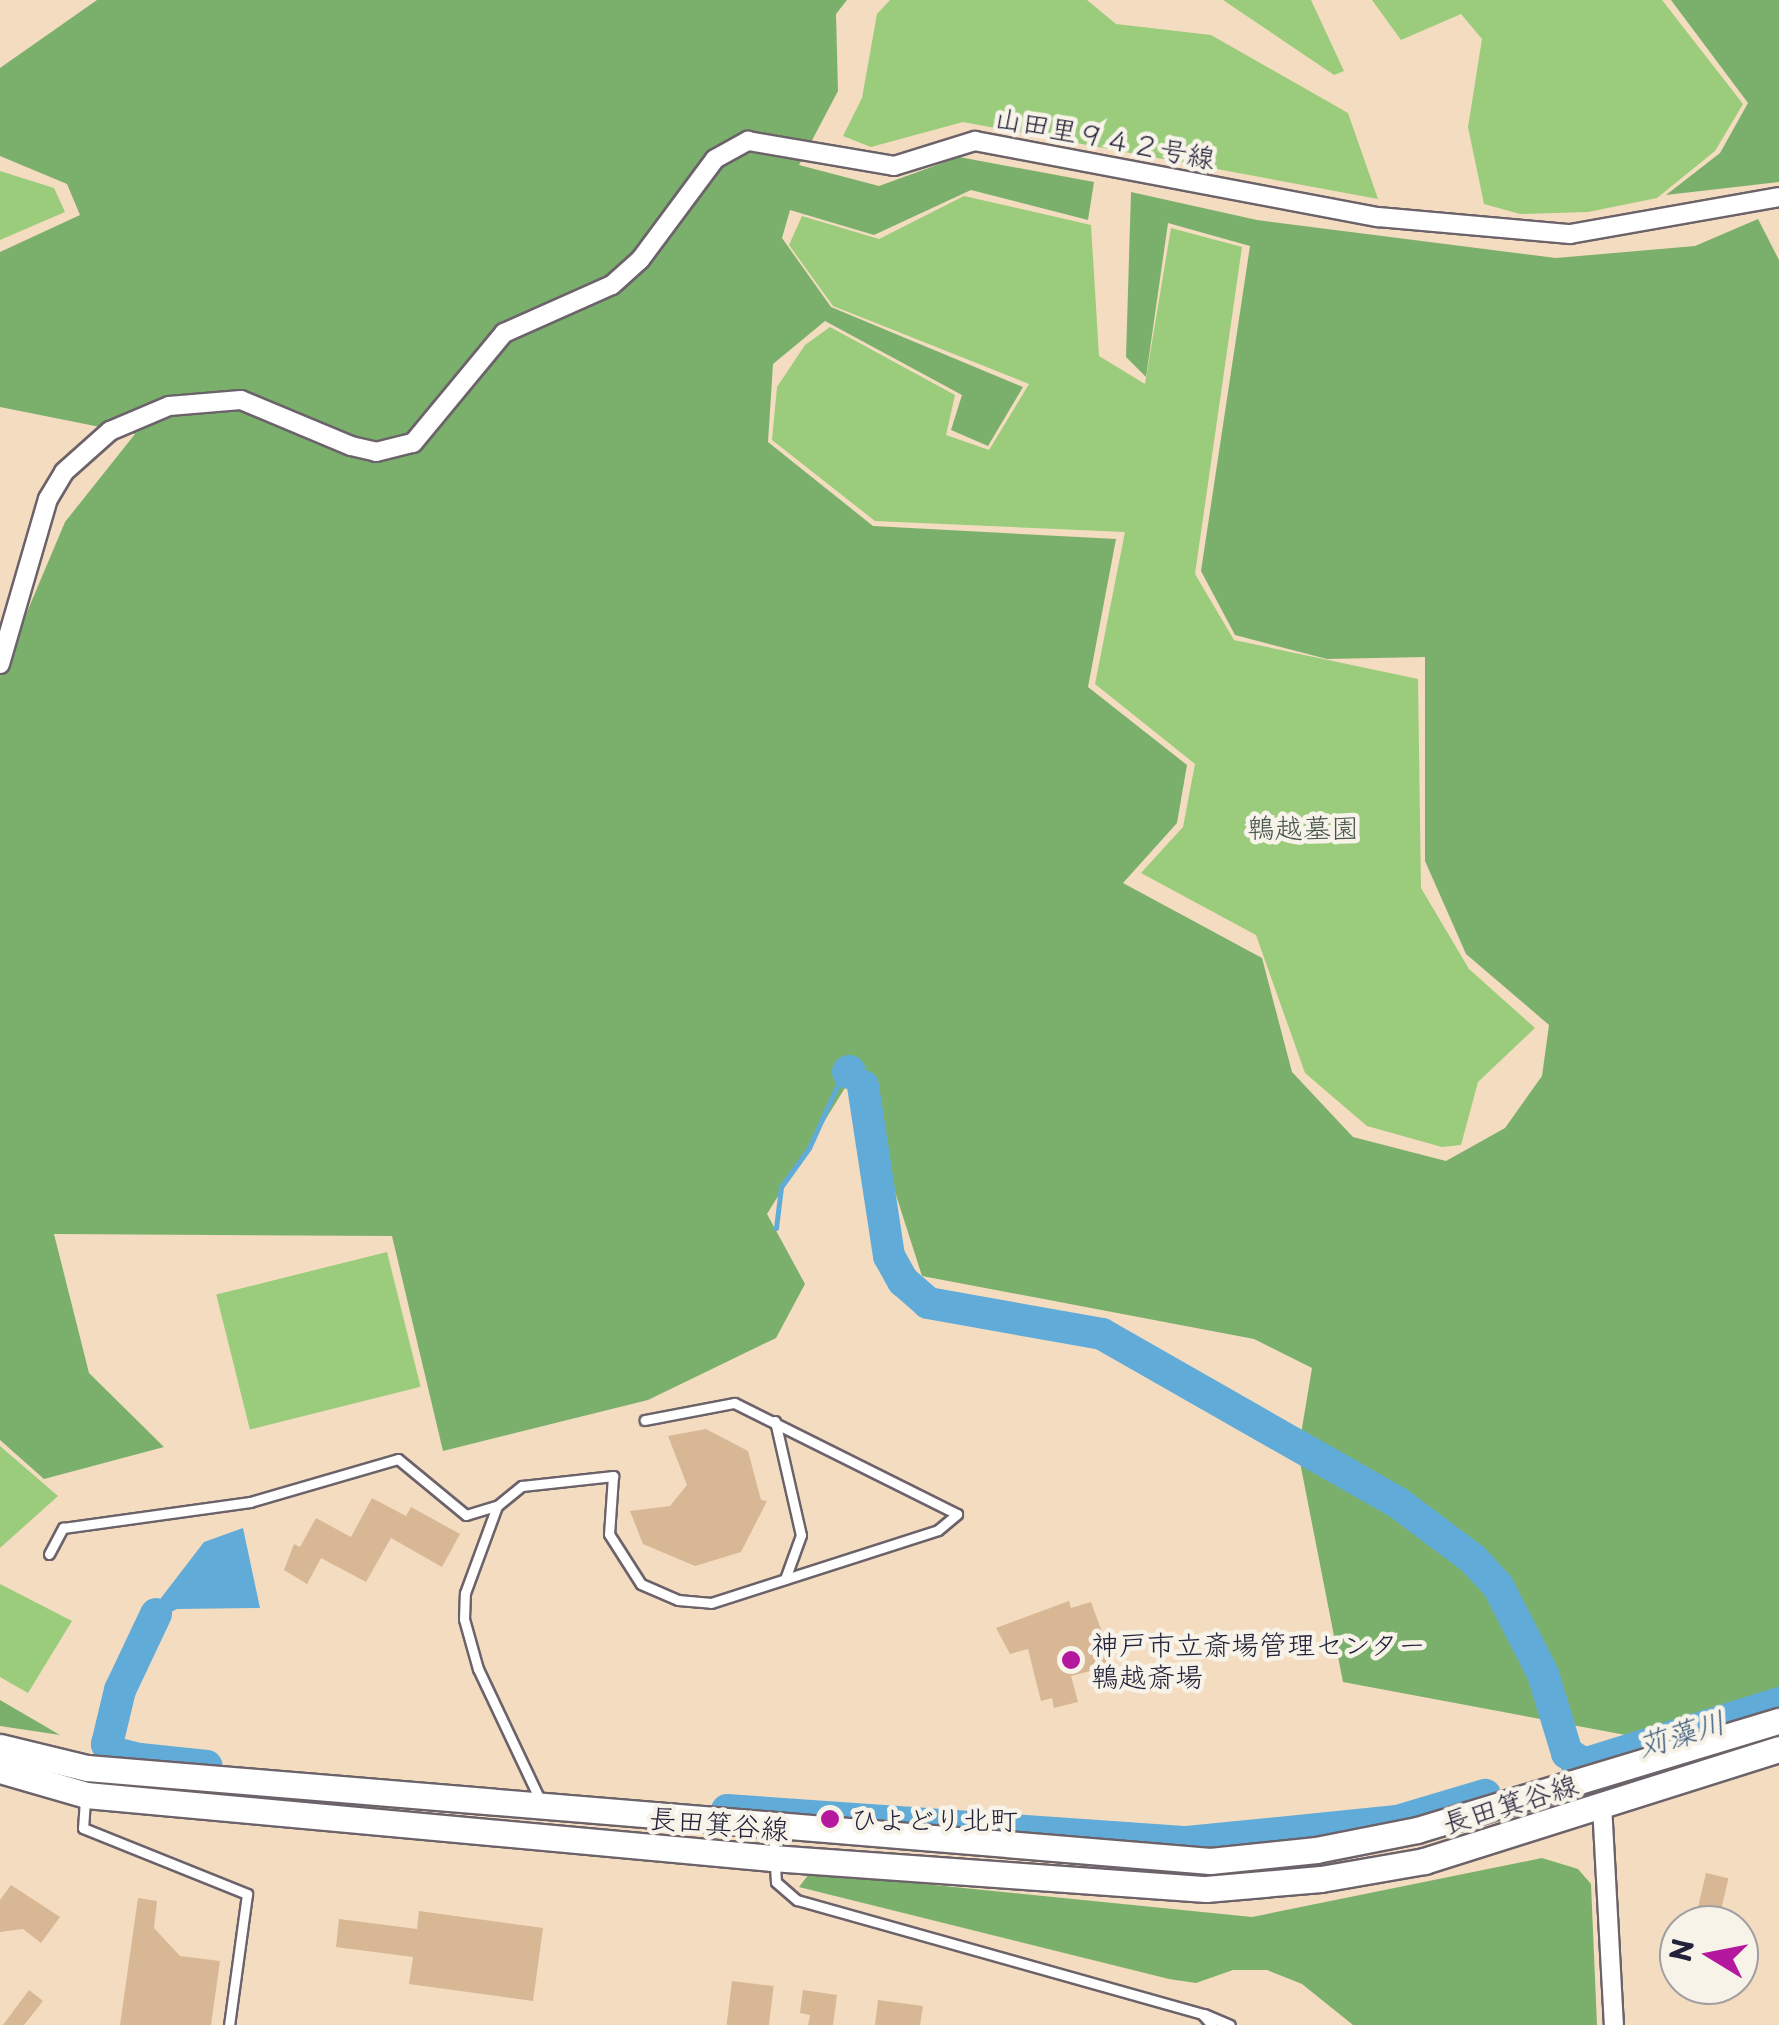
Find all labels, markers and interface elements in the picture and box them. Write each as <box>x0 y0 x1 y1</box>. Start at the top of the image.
street label: 山田里９４２号線 <box>992 99 1218 175</box>
park label: 鵯越墓園 <box>1247 810 1359 844</box>
place label: 神戸市立斎場管理センター 鵯越斎場 <box>1091 1627 1427 1693</box>
marker: 神戸市立斎場管理センター 鵯越斎場 <box>1060 1649 1082 1671</box>
water label: 苅藻川 <box>1633 1703 1729 1763</box>
street label: 長田箕谷線 <box>1438 1766 1582 1840</box>
street label: 長田箕谷線 <box>648 1800 790 1846</box>
place label: ひよどり北町 <box>850 1802 1018 1836</box>
marker: ひよどり北町 <box>819 1808 841 1830</box>
north arrow <box>1659 1905 1759 2005</box>
text: N <box>1658 1935 1704 1965</box>

